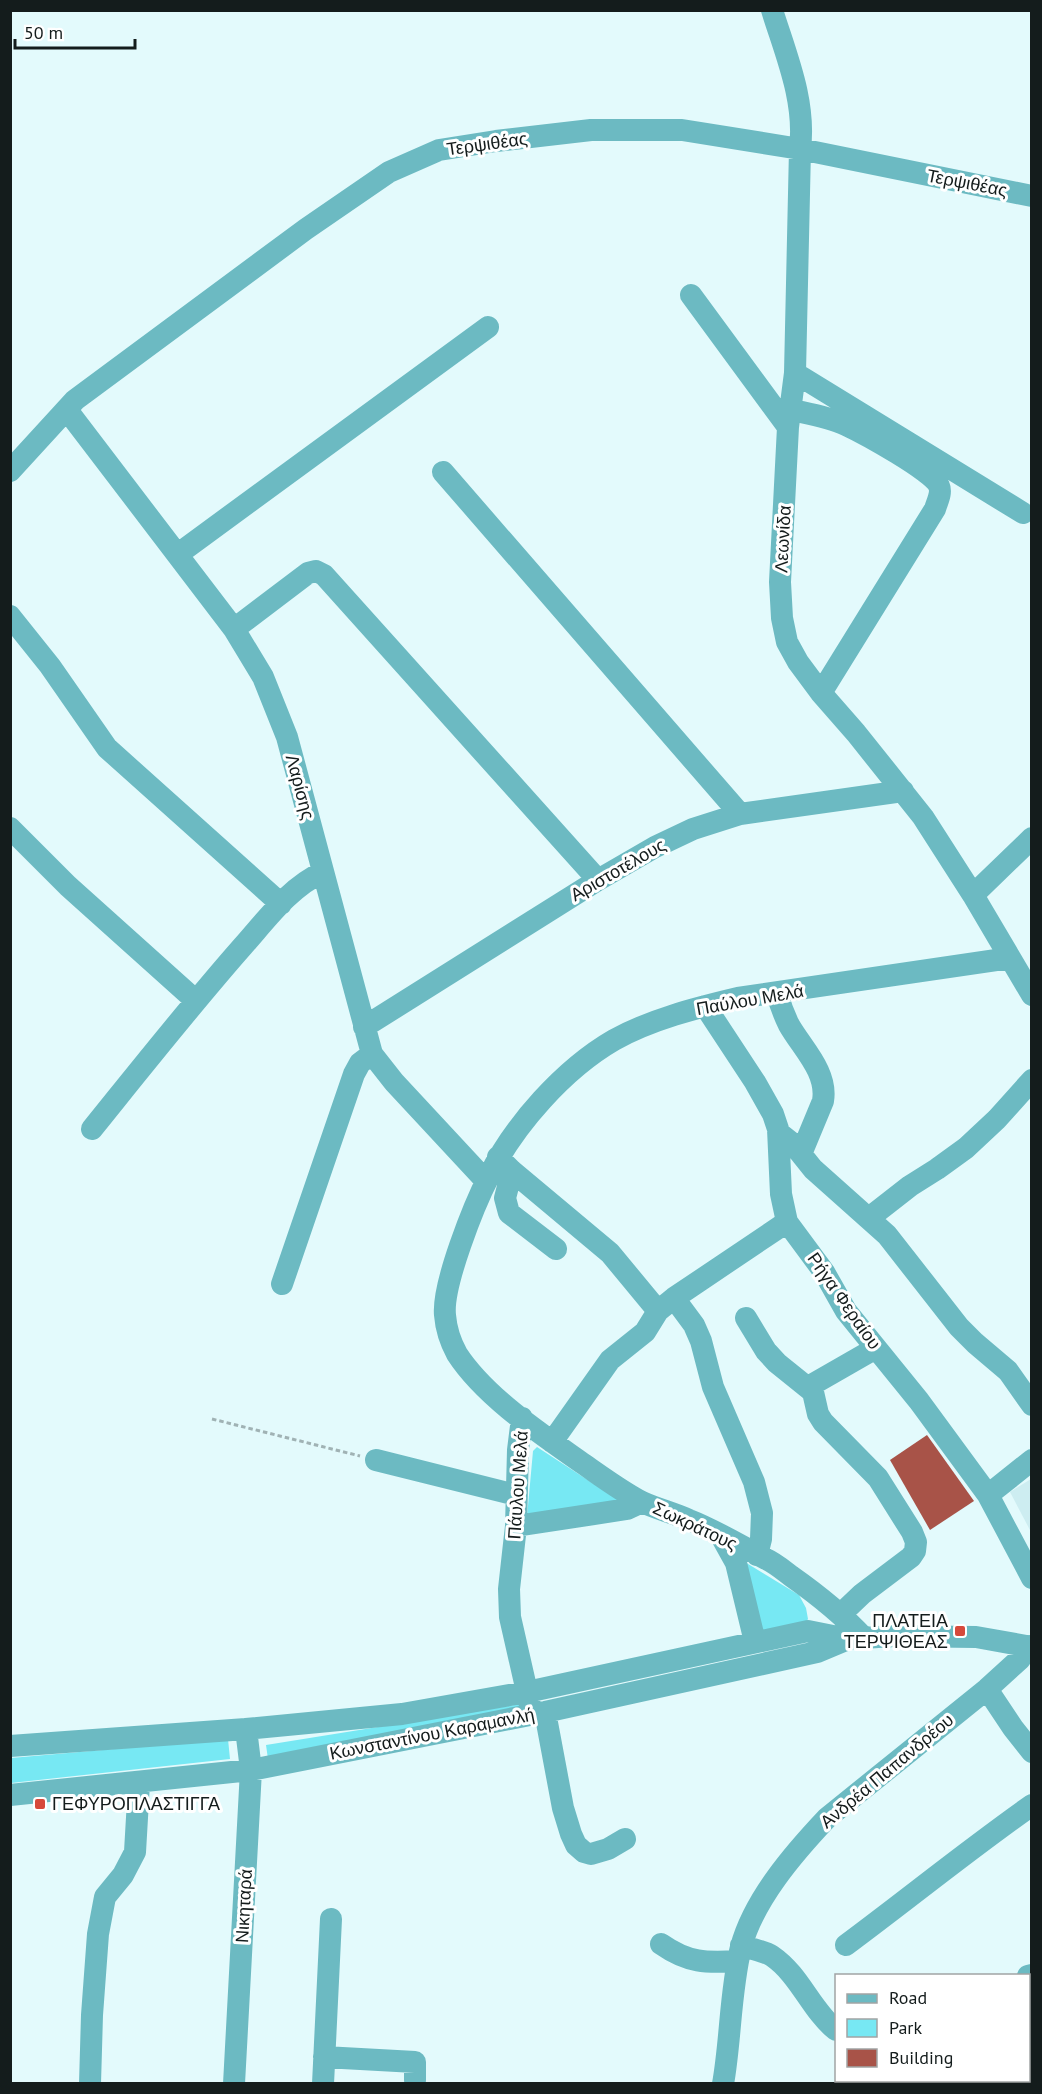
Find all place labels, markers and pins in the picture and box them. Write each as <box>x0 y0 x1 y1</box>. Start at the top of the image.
place label: ΠΛΑΤΕΙΑ ΤΕΡΨΙΘΕΑΣ <box>844 1609 948 1653</box>
marker: ΠΛΑΤΕΙΑ ΤΕΡΨΙΘΕΑΣ <box>953 1624 967 1638</box>
place label: ΓΕΦΥΡΟΠΛΑΣΤΙΓΓΑ <box>52 1792 220 1815</box>
marker: ΓΕΦΥΡΟΠΛΑΣΤΙΓΓΑ <box>33 1797 47 1811</box>

